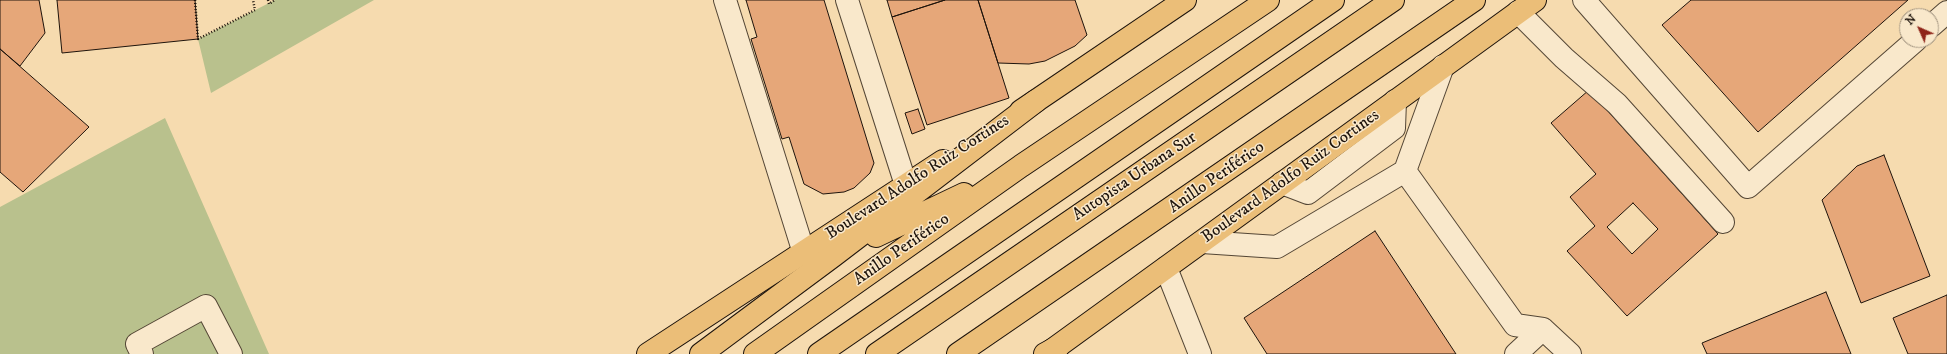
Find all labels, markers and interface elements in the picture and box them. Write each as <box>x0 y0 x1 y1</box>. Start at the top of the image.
north arrow <box>1899 8 1939 48</box>
text: N <box>1903 12 1919 28</box>
street label: Boulevard Adolfo Ruiz Cortines <box>1198 106 1384 248</box>
street label: Boulevard Adolfo Ruiz Cortines <box>823 111 1013 245</box>
street label: Autopista Urbana Sur <box>1069 128 1201 226</box>
street label: Anillo Periférico <box>1165 137 1269 219</box>
street label: Anillo Periférico <box>850 209 954 291</box>

